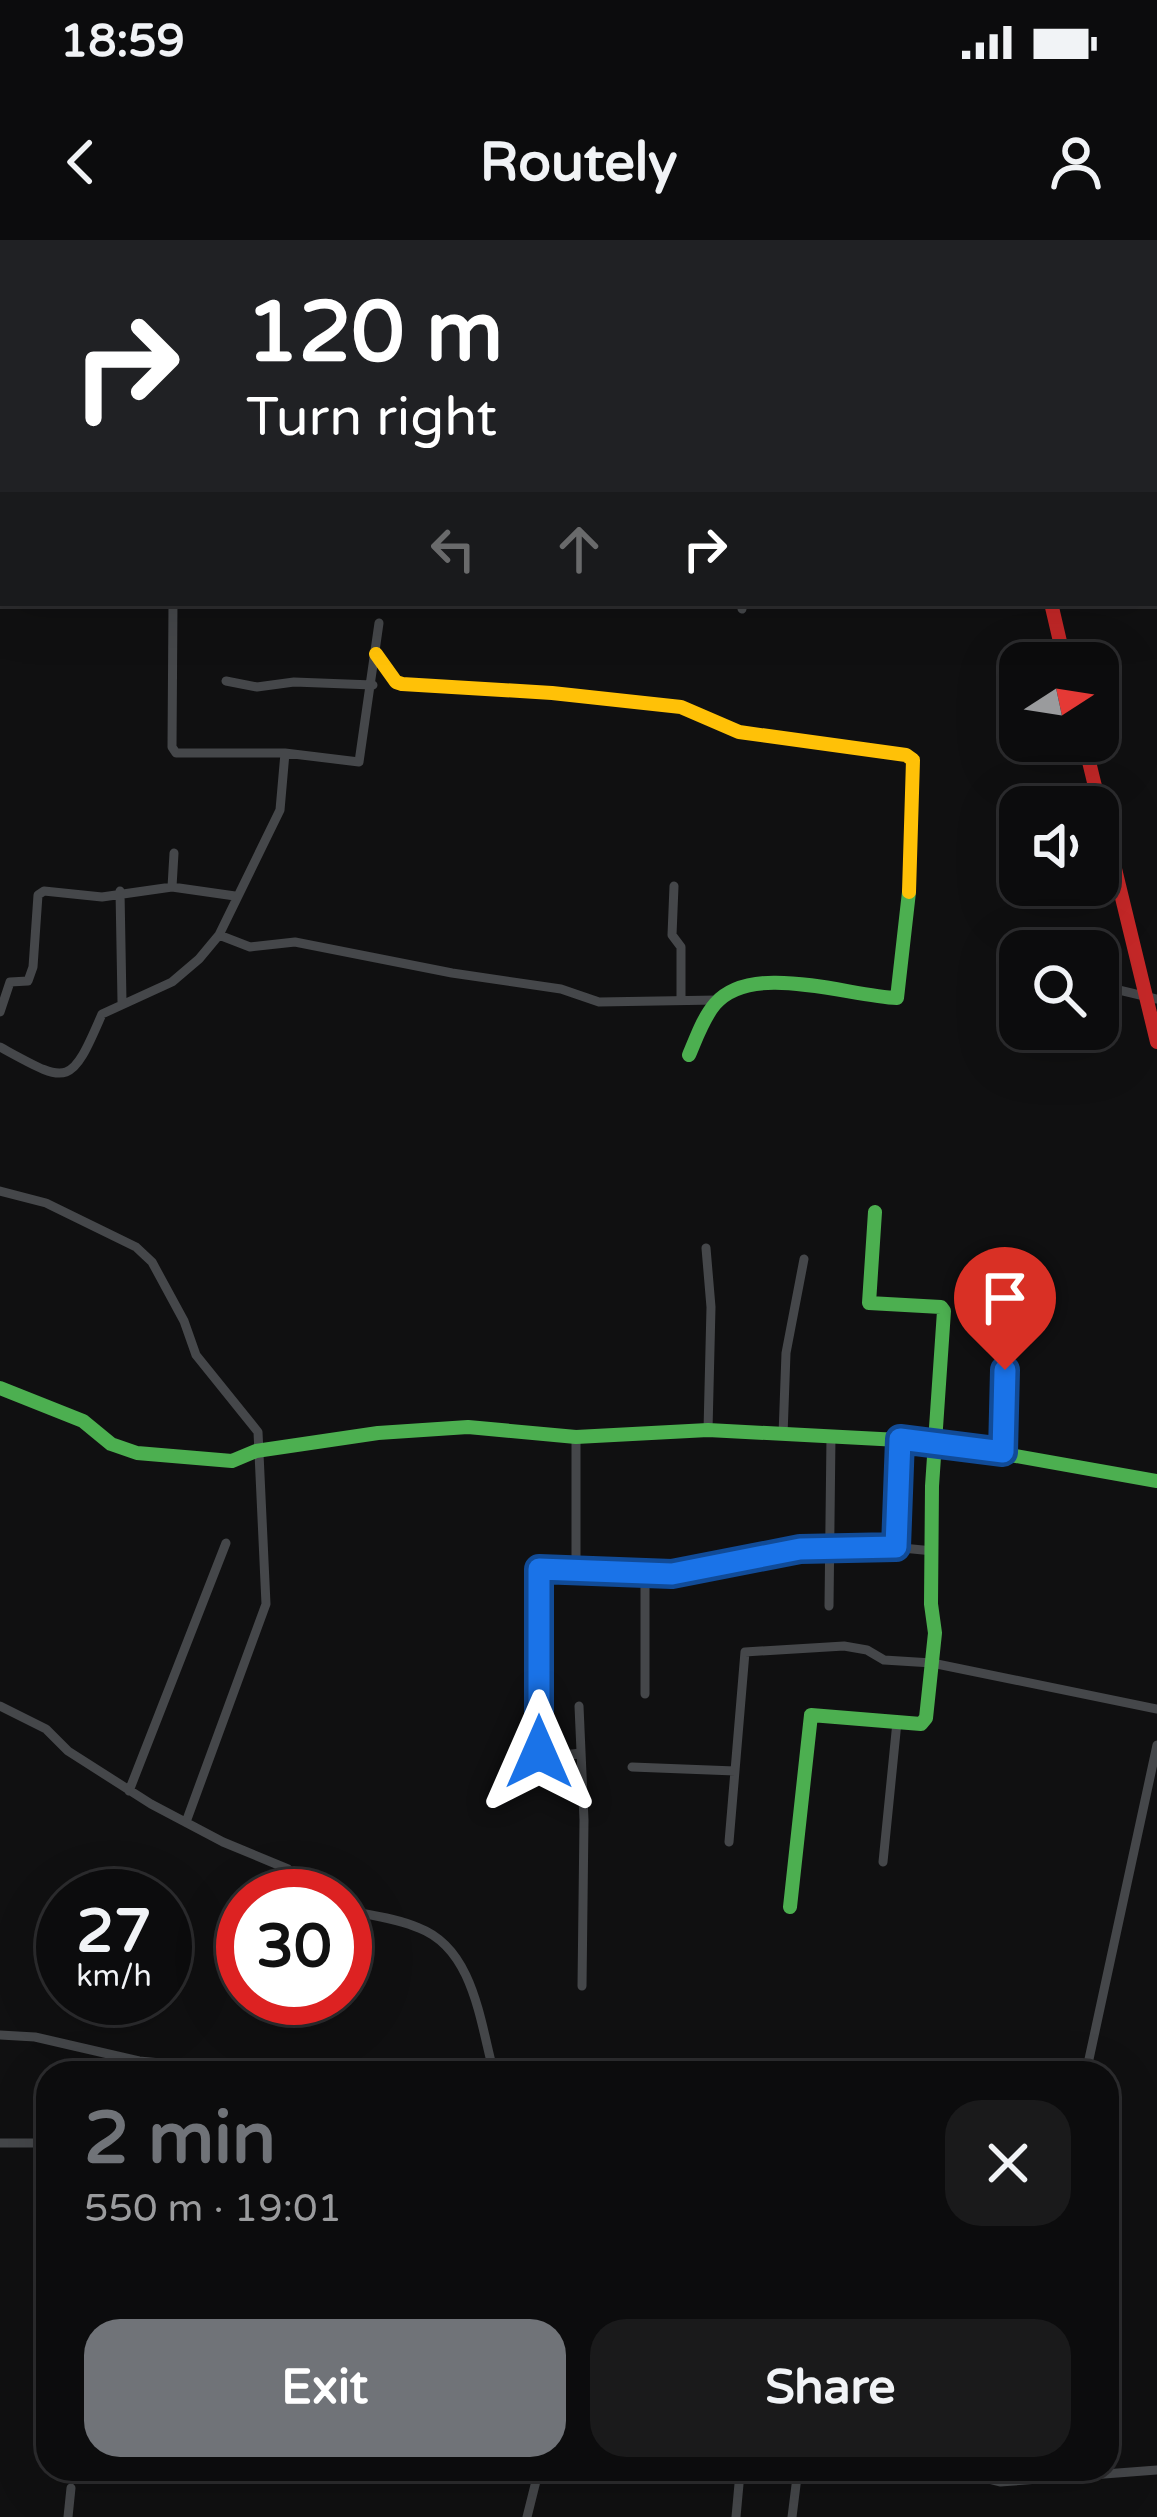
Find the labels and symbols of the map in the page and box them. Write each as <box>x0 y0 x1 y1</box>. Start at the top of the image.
north arrow <box>999 642 1119 762</box>
pin <box>954 1247 1056 1370</box>
position arrow <box>476 1689 602 1815</box>
speed limit sign: 30 <box>216 1869 372 2025</box>

